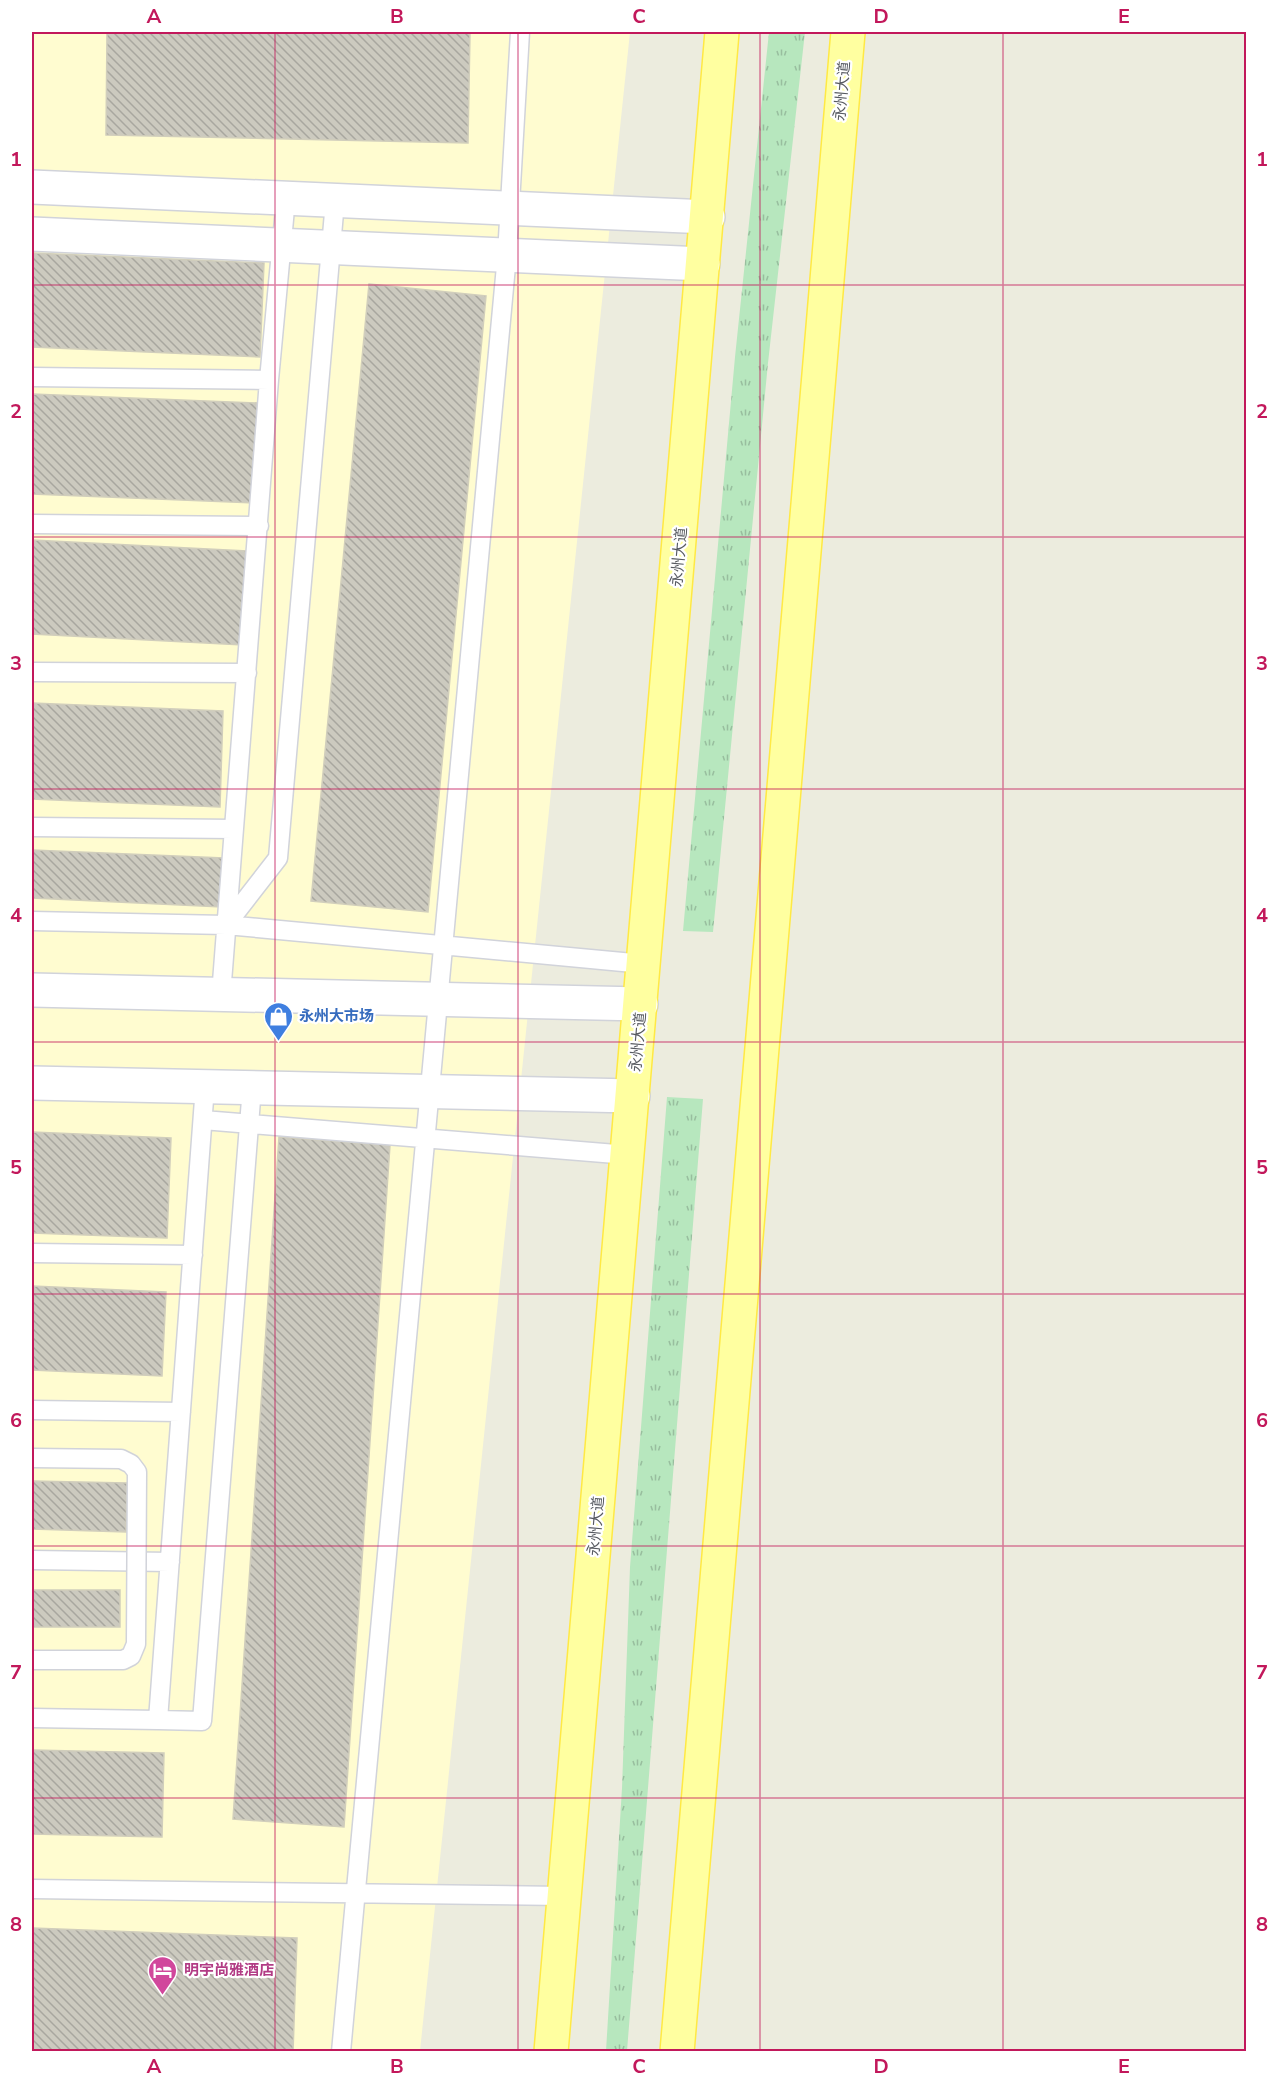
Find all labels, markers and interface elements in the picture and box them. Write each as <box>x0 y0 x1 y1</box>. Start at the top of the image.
text: A <box>147 3 162 30</box>
text: B <box>390 3 404 30</box>
text: C <box>632 3 646 30</box>
text: D <box>873 3 889 30</box>
text: E <box>1118 3 1130 30</box>
street label: 永州大道 <box>829 60 855 122</box>
text: 1 <box>10 146 22 173</box>
text: 1 <box>1256 146 1268 173</box>
text: 2 <box>10 398 22 425</box>
text: 2 <box>1256 398 1268 425</box>
street label: 永州大道 <box>666 526 692 588</box>
text: 3 <box>10 650 22 677</box>
text: 3 <box>1256 650 1268 677</box>
text: 4 <box>10 902 22 929</box>
text: 4 <box>1256 902 1268 929</box>
shop icon: 永州大市场 <box>262 1000 294 1042</box>
place label: 永州大市场 <box>299 1006 374 1026</box>
street label: 永州大道 <box>625 1011 651 1073</box>
text: 5 <box>10 1154 22 1181</box>
text: 5 <box>1256 1154 1268 1181</box>
text: 6 <box>10 1407 22 1434</box>
text: 6 <box>1256 1407 1268 1434</box>
street label: 永州大道 <box>583 1495 609 1557</box>
text: 7 <box>10 1659 22 1686</box>
text: 7 <box>1256 1659 1268 1686</box>
text: 8 <box>10 1911 22 1938</box>
text: 8 <box>1256 1911 1268 1938</box>
hotel icon: 明宇尚雅酒店 <box>147 1954 179 1996</box>
place label: 明宇尚雅酒店 <box>184 1960 274 1980</box>
text: A <box>147 2053 162 2080</box>
text: B <box>390 2053 404 2080</box>
text: C <box>632 2053 646 2080</box>
text: D <box>873 2053 889 2080</box>
text: E <box>1118 2053 1130 2080</box>

